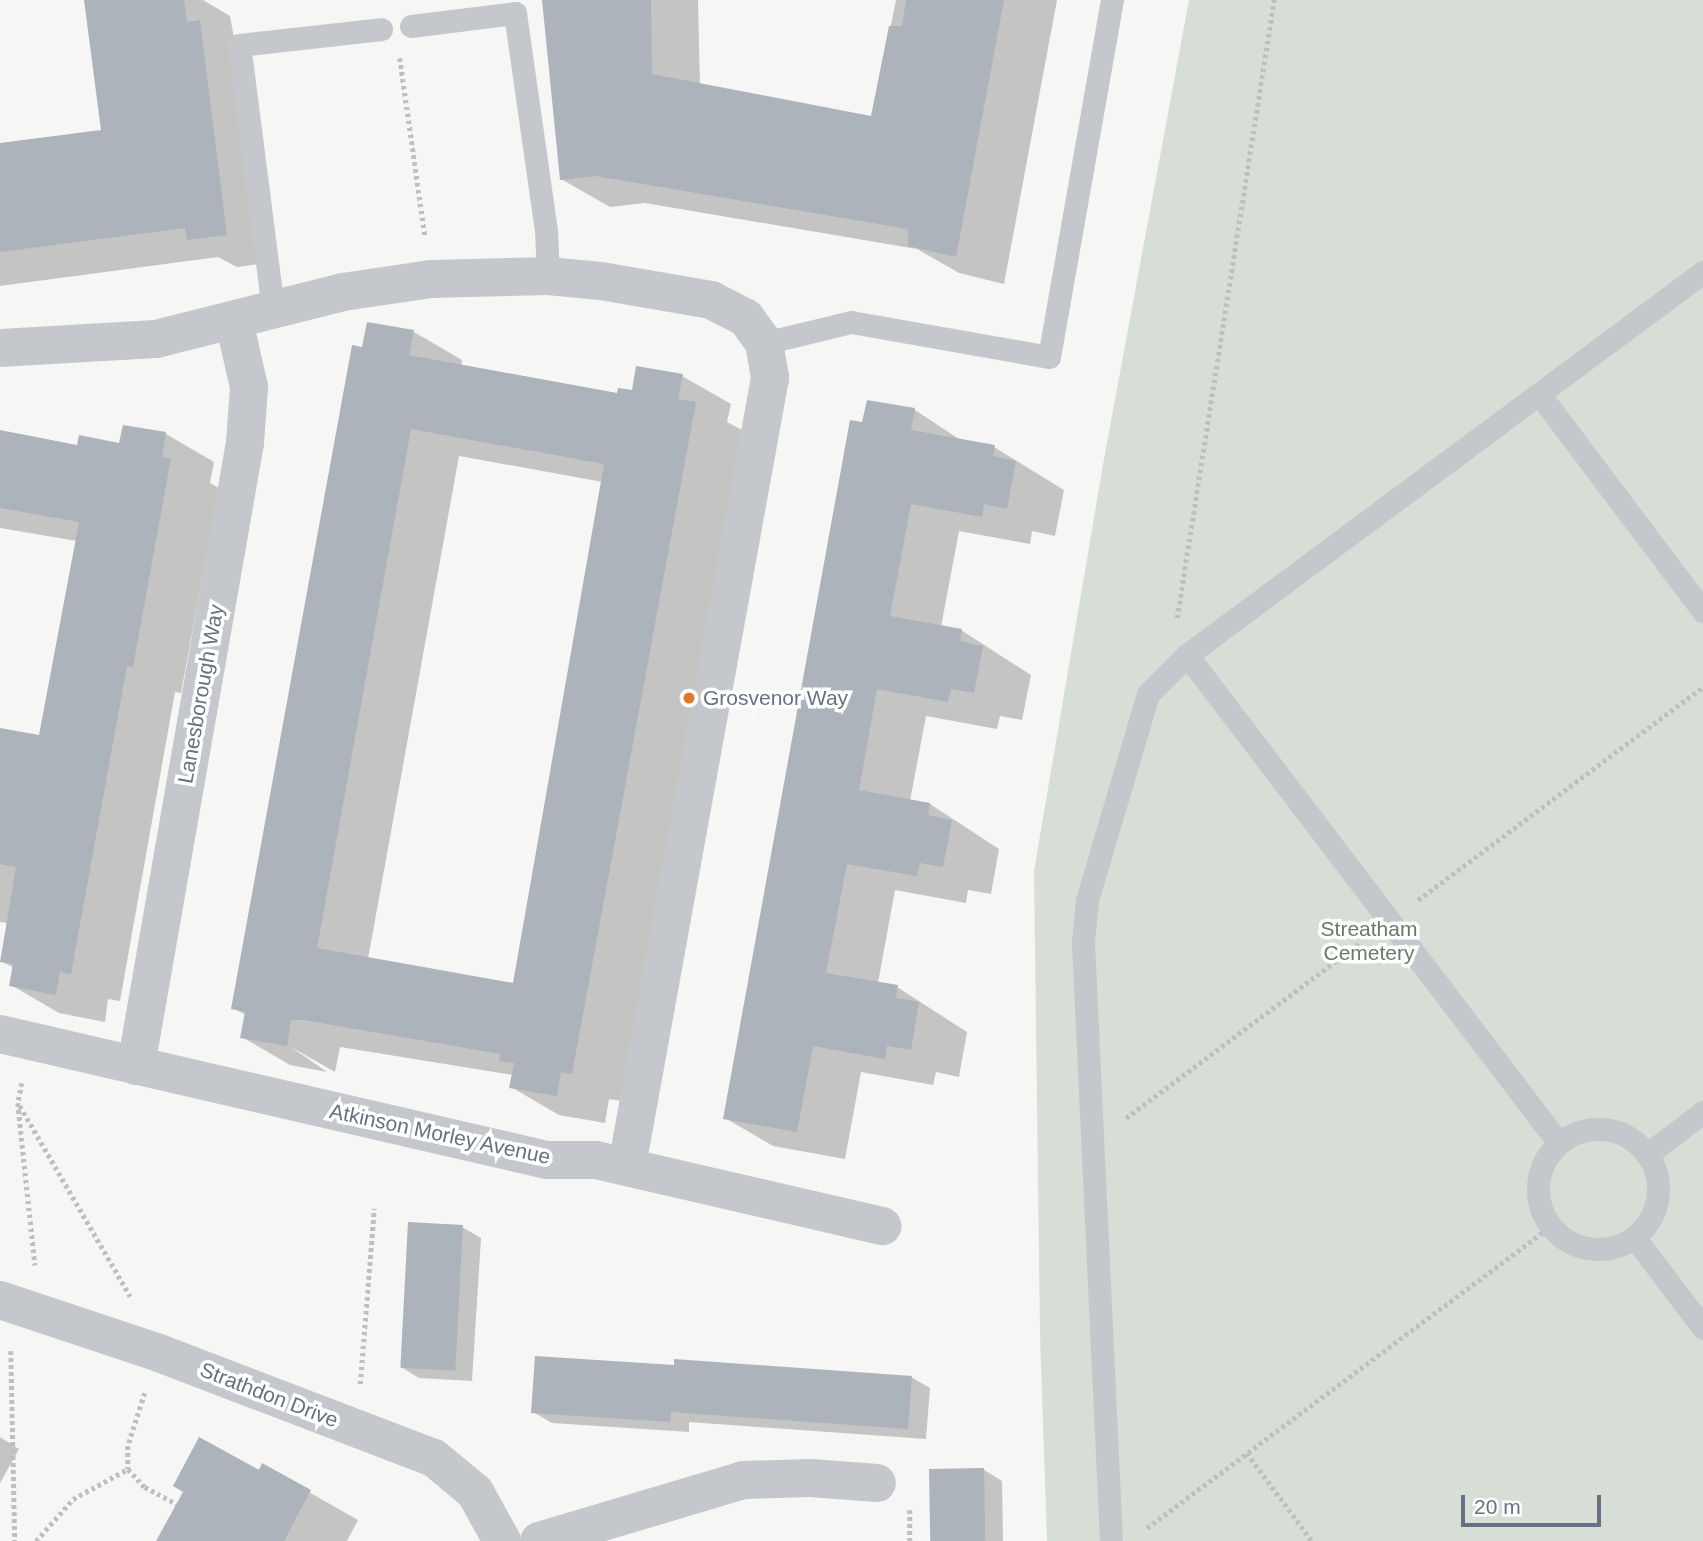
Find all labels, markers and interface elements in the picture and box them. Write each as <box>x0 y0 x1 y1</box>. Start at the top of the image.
street label: Lanesborough Way <box>173 603 229 785</box>
place label: Grosvenor Way <box>703 685 848 711</box>
marker: Grosvenor Way <box>681 690 697 706</box>
park label: Streatham Cemetery <box>1321 916 1417 966</box>
street label: Atkinson Morley Avenue <box>327 1098 553 1170</box>
street label: Strathdon Drive <box>196 1357 342 1433</box>
scale bar <box>1465 1482 1605 1526</box>
text: 20 m <box>1474 1495 1521 1518</box>

